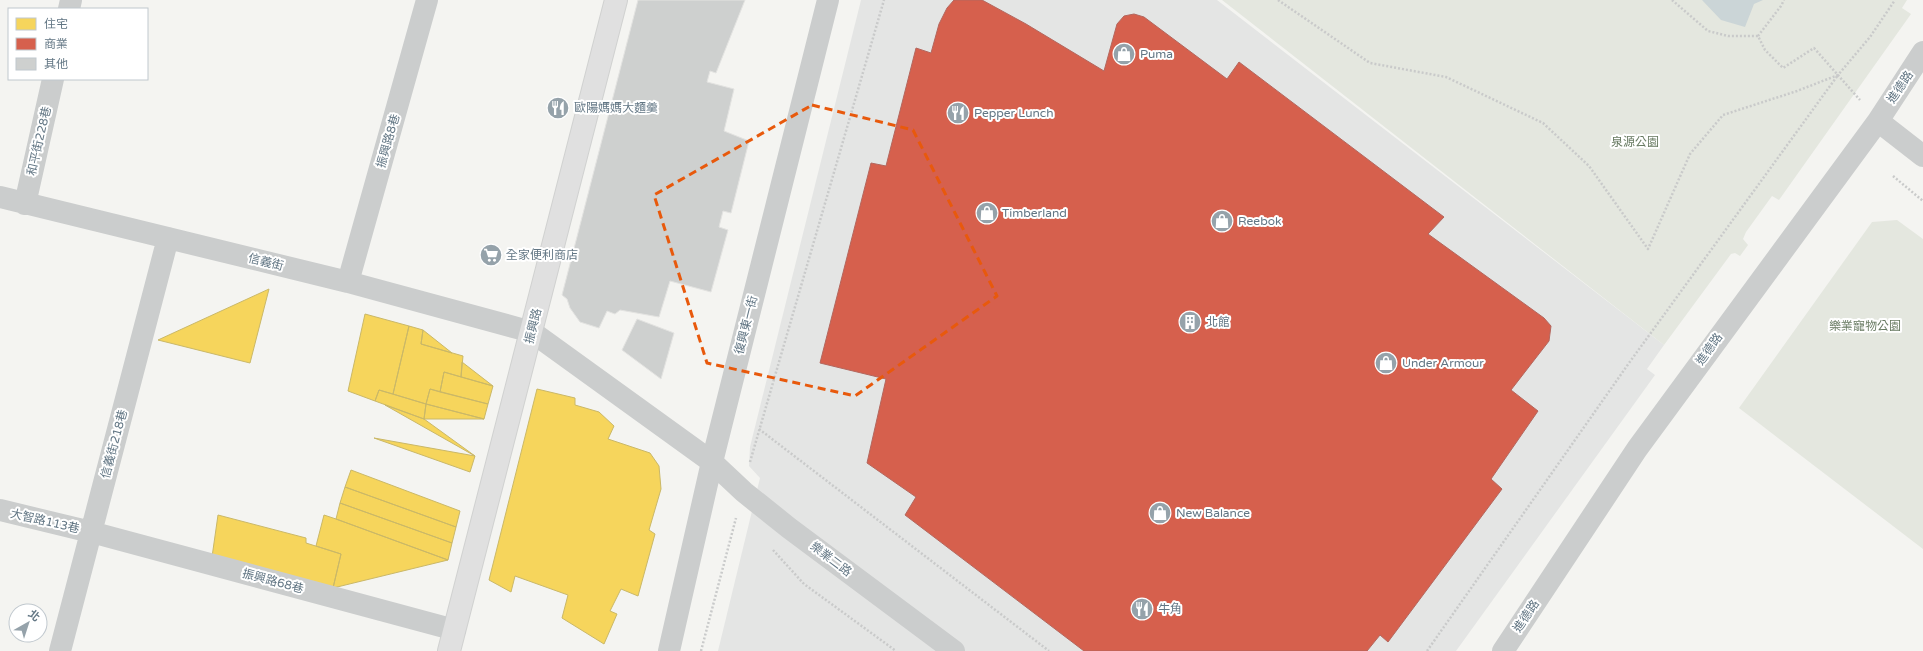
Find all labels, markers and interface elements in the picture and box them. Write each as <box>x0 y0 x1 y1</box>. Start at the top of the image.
legend <box>8 8 148 80</box>
text: 住宅 <box>44 17 68 31</box>
text: 商業 <box>44 37 68 51</box>
shop icon: Puma <box>1111 41 1137 67</box>
place label: Puma <box>1140 47 1173 61</box>
text: 其他 <box>44 57 68 71</box>
street label: 進德路 <box>1884 68 1916 106</box>
restaurant icon: 歐陽媽媽大麵羹 <box>545 95 571 121</box>
restaurant icon: Pepper Lunch <box>945 100 971 126</box>
place label: 歐陽媽媽大麵羹 <box>574 101 658 115</box>
street label: 和平街228巷 <box>24 105 54 177</box>
place label: Pepper Lunch <box>974 106 1054 120</box>
street label: 振興路8巷 <box>374 112 402 170</box>
park label: 泉源公園 <box>1611 135 1659 149</box>
shop icon: Timberland <box>974 200 1000 226</box>
place label: Timberland <box>1002 206 1067 220</box>
shop icon: Reebok <box>1209 208 1235 234</box>
place label: Reebok <box>1238 214 1282 228</box>
supermarket icon: 全家便利商店 <box>478 242 504 268</box>
place label: 全家便利商店 <box>506 248 578 262</box>
street label: 信義街 <box>247 251 285 273</box>
street label: 復興東一街 <box>732 294 760 356</box>
street label: 振興路 <box>522 307 544 345</box>
building icon: 北館 <box>1177 309 1203 335</box>
place label: 北館 <box>1206 315 1230 329</box>
park label: 樂業寵物公園 <box>1829 319 1901 333</box>
street label: 進德路 <box>1693 330 1725 368</box>
shop icon: Under Armour <box>1373 350 1399 376</box>
place label: Under Armour <box>1402 356 1484 370</box>
street label: 信義街218巷 <box>98 408 130 480</box>
shop icon: New Balance <box>1147 500 1173 526</box>
street label: 大智路113巷 <box>9 506 81 536</box>
place label: New Balance <box>1176 506 1250 520</box>
street label: 樂業二路 <box>808 539 854 579</box>
street label: 振興路68巷 <box>241 566 305 596</box>
restaurant icon: 牛角 <box>1129 596 1155 622</box>
street label: 進德路 <box>1510 597 1542 635</box>
place label: 牛角 <box>1158 602 1182 616</box>
north arrow <box>8 603 48 643</box>
text: 北 <box>26 607 42 624</box>

